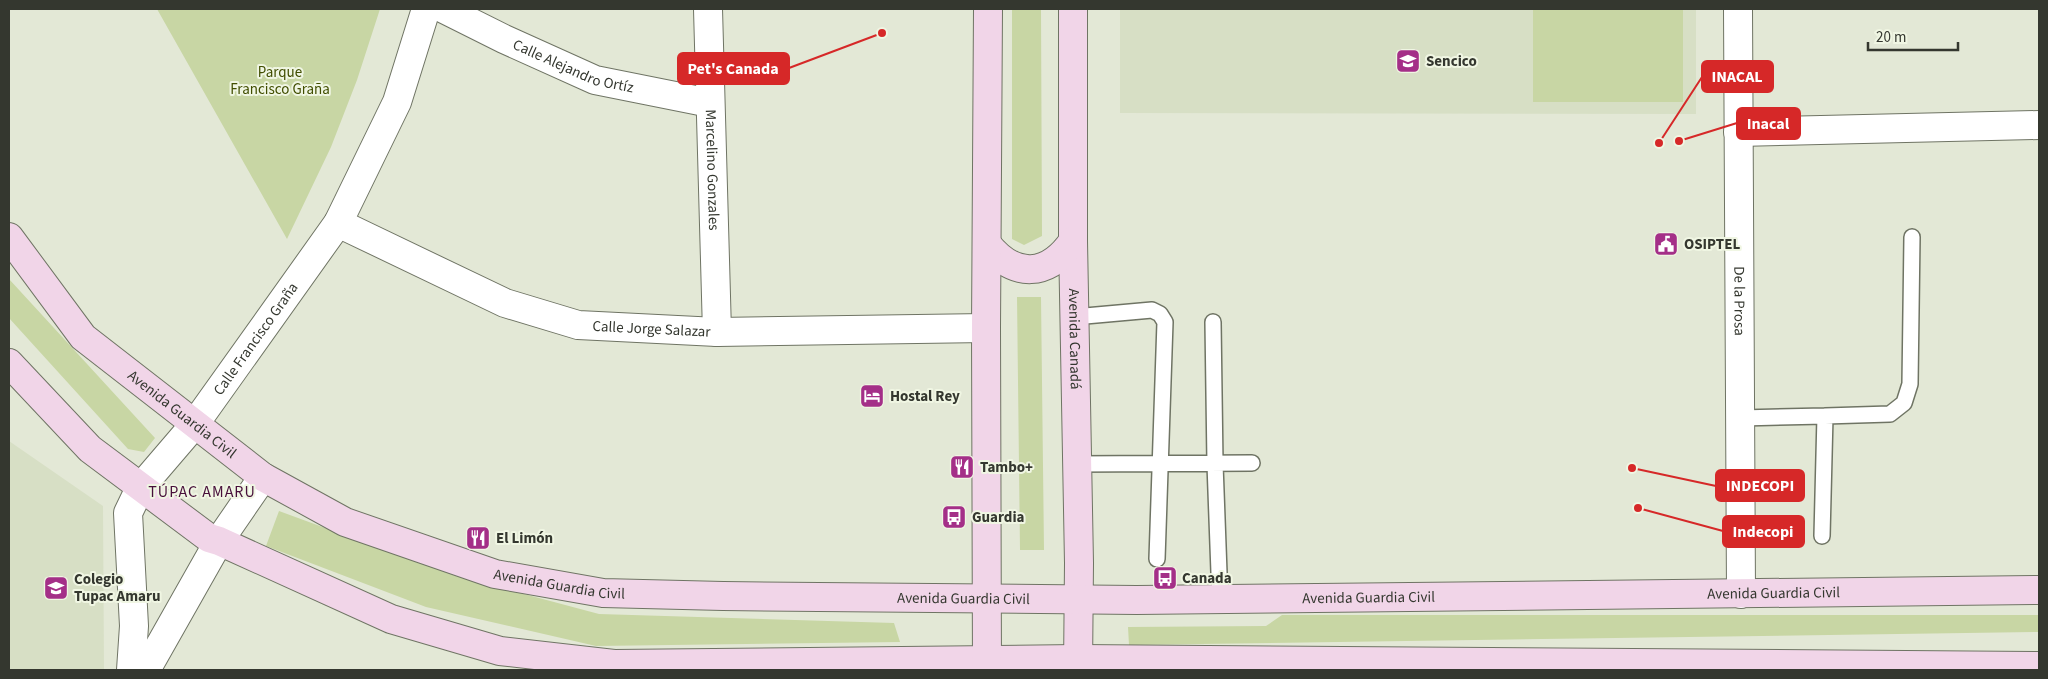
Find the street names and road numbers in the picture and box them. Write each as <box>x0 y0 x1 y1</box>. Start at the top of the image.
street label: Calle Alejandro Ortíz <box>509 34 635 98</box>
street label: Marcelino Gonzales <box>700 109 724 231</box>
street label: De la Prosa <box>1728 266 1750 336</box>
street label: Calle Francisco Graña <box>209 278 303 400</box>
street label: Avenida Canadá <box>1063 288 1086 390</box>
street label: Calle Jorge Salazar <box>592 316 712 343</box>
street label: Avenida Guardia Civil <box>123 365 241 464</box>
street label: Avenida Guardia Civil <box>492 564 625 605</box>
street label: Avenida Guardia Civil <box>1707 582 1840 605</box>
street label: Avenida Guardia Civil <box>1302 587 1435 609</box>
street label: Avenida Guardia Civil <box>897 588 1030 610</box>

